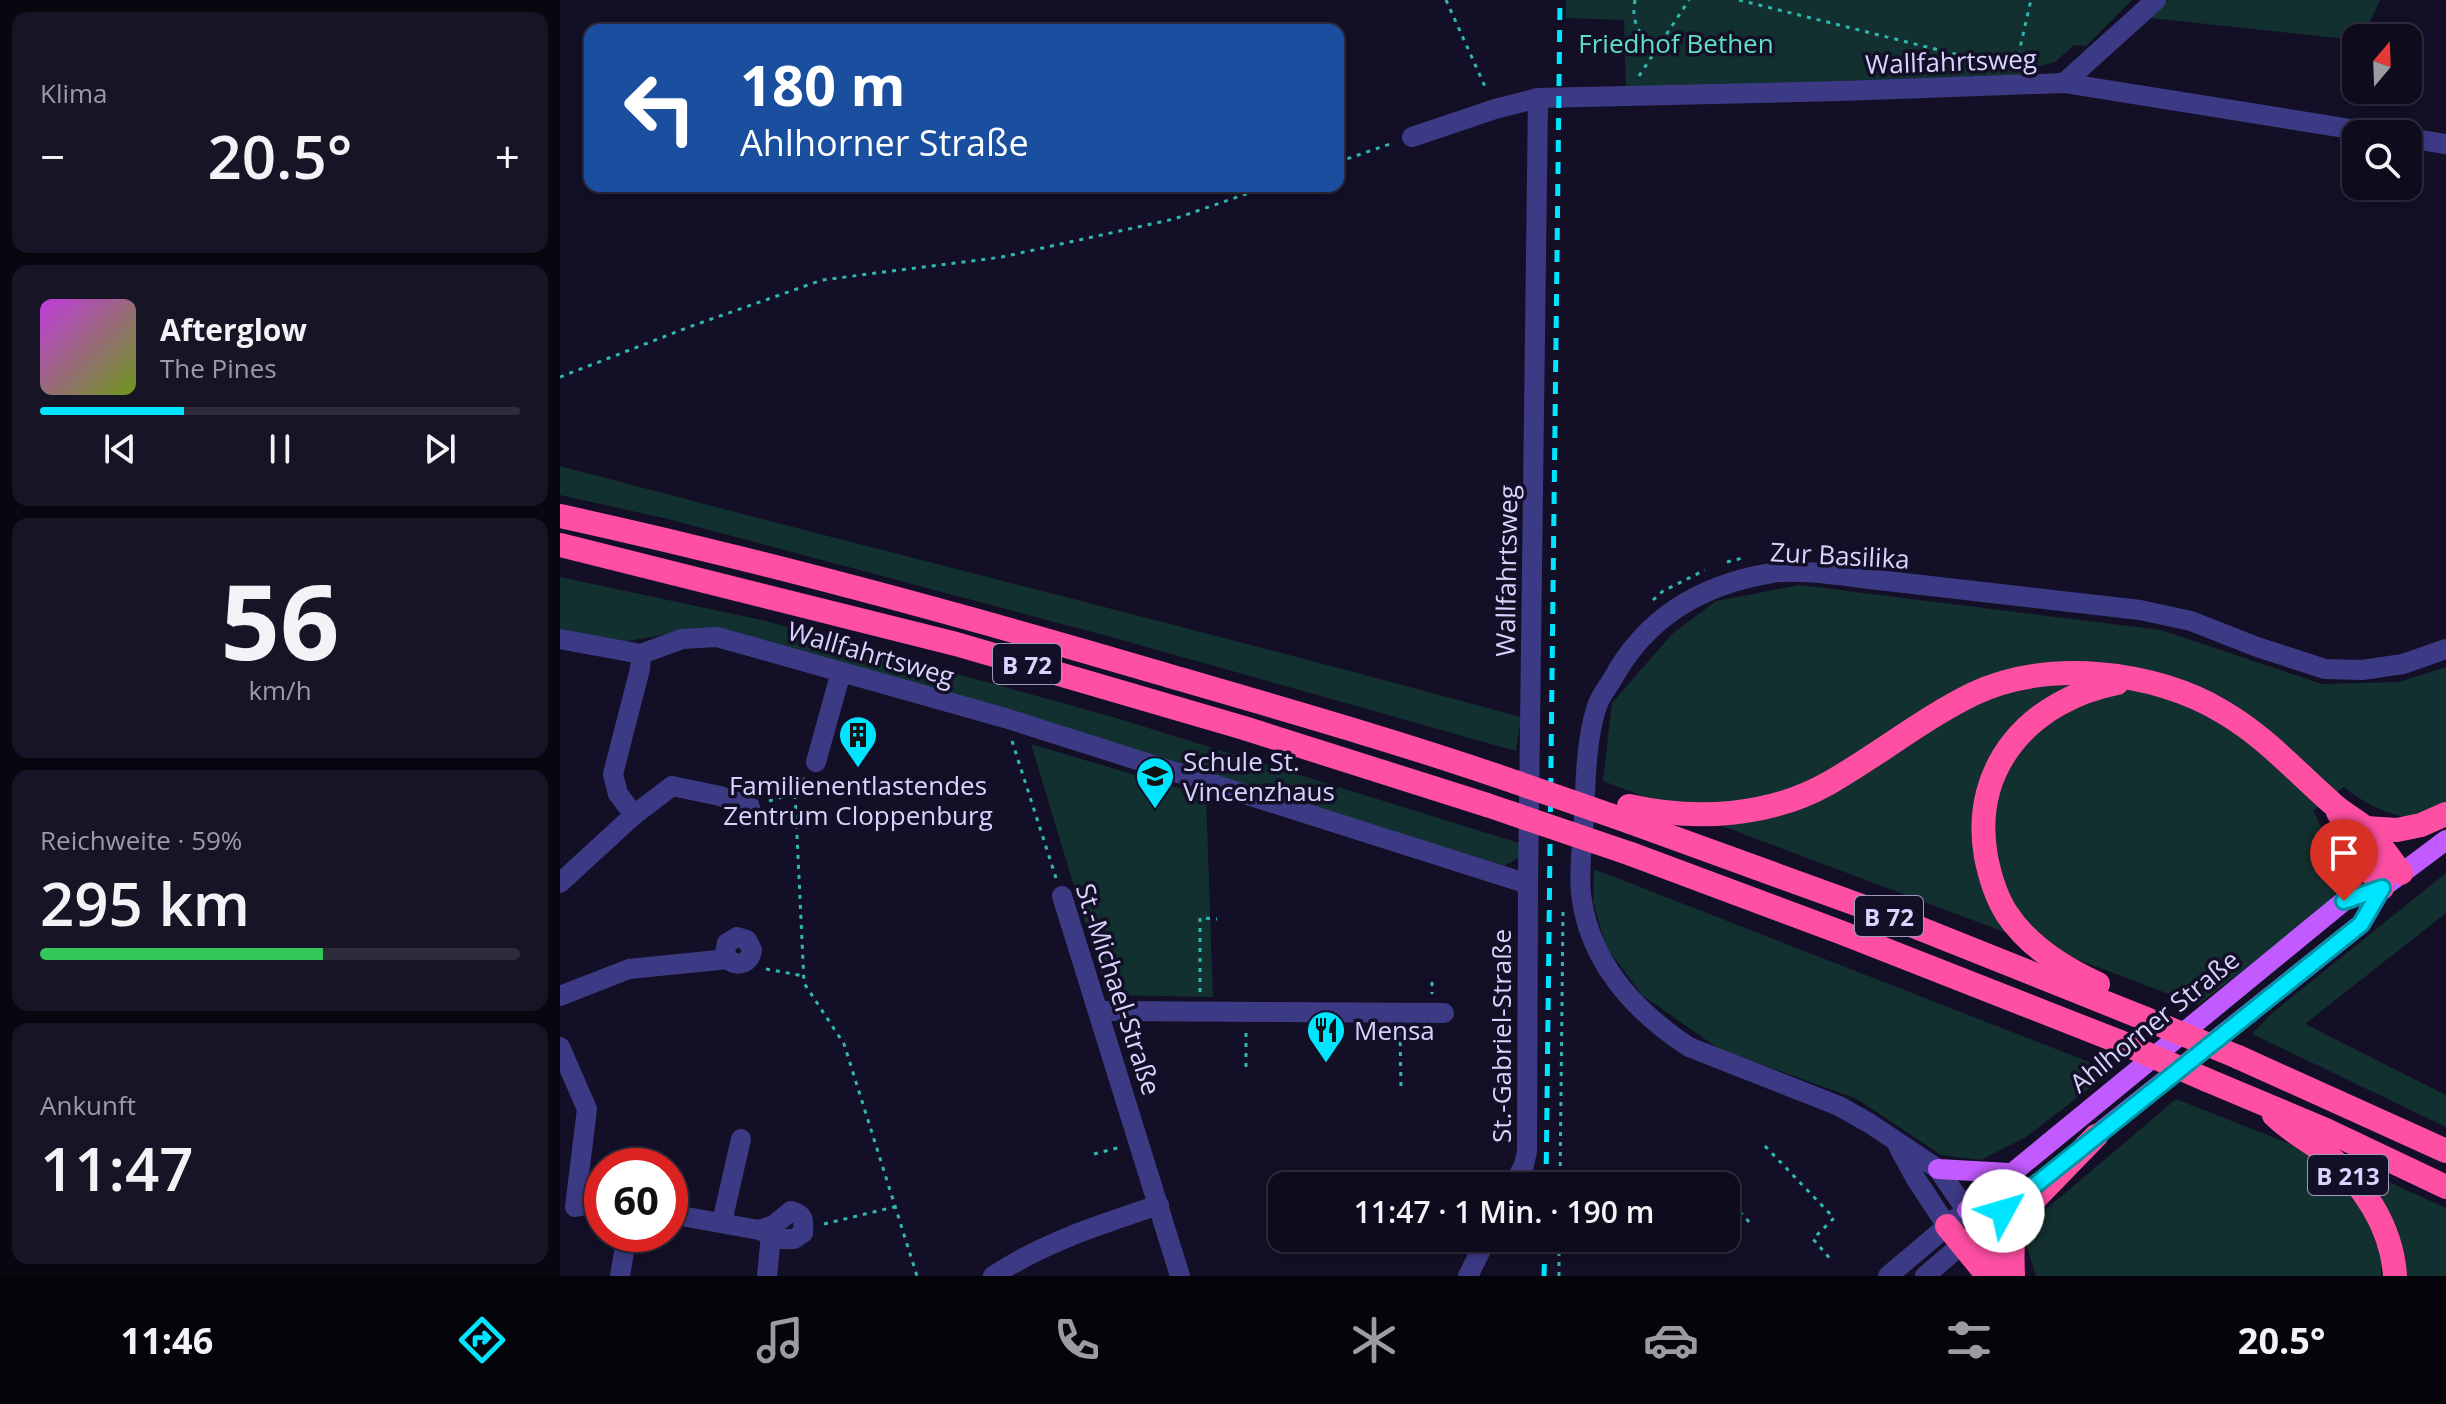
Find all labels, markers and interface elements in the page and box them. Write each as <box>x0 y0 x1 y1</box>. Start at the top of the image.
north arrow <box>2342 24 2422 104</box>
map controls <box>2342 24 2422 200</box>
park label: Friedhof Bethen <box>1578 25 1774 61</box>
street label: Wallfahrtsweg <box>1864 40 2038 82</box>
text: 180 m <box>740 46 906 122</box>
icon: left <box>608 56 712 160</box>
text: Klima <box>40 75 108 111</box>
text: 20.5° <box>207 115 353 197</box>
text: Ahlhorner Straße <box>740 118 1029 167</box>
button: search <box>2342 120 2422 200</box>
text: − <box>40 126 65 186</box>
text: + <box>495 126 520 186</box>
text: Afterglow <box>160 309 307 350</box>
text: The Pines <box>160 350 277 386</box>
icon: previous <box>98 427 142 471</box>
icon: pause <box>258 427 302 471</box>
icon: next <box>418 427 462 471</box>
street label: Wallfahrtsweg <box>1487 485 1525 657</box>
street label: Zur Basilika <box>1769 533 1911 577</box>
text: 56 <box>221 549 339 690</box>
street label: Wallfahrtsweg <box>783 612 959 694</box>
road number: B 72 <box>993 644 1061 684</box>
text: km/h <box>248 672 312 708</box>
building icon: Familienentlastendes Zentrum Cloppenburg <box>837 714 879 769</box>
place label: Schule St. Vincenzhaus <box>1183 743 1335 809</box>
school or university icon: Schule St. Vincenzhaus <box>1134 755 1176 810</box>
place label: Familienentlastendes Zentrum Cloppenburg <box>723 767 993 833</box>
pin <box>2310 819 2378 901</box>
text: Reichweite · 59% <box>40 822 242 858</box>
icon: arrive <box>2322 831 2366 875</box>
text: 295 km <box>40 862 250 944</box>
street label: St.-Michael-Straße <box>1068 879 1170 1099</box>
road number: B 72 <box>1855 896 1923 936</box>
street label: St.-Gabriel-Straße <box>1483 929 1519 1143</box>
street label: Ahlhorner Straße <box>2062 941 2246 1101</box>
restaurant icon: Mensa <box>1305 1009 1347 1064</box>
place label: Mensa <box>1354 1012 1435 1048</box>
text: Ankunft <box>40 1087 136 1123</box>
text: 11:47 <box>40 1127 194 1209</box>
speed limit sign: 60 <box>584 1148 688 1252</box>
road number: B 213 <box>2308 1155 2388 1195</box>
position arrow <box>1961 1169 2045 1253</box>
text: 11:47 · 1 Min. · 190 m <box>1354 1191 1654 1232</box>
icon: directions <box>454 1312 510 1368</box>
icon: music <box>752 1312 808 1368</box>
icon: phone <box>1049 1312 1105 1368</box>
icon: climate <box>1346 1312 1402 1368</box>
icon: car <box>1643 1312 1699 1368</box>
icon: filters <box>1941 1312 1997 1368</box>
text: 11:46 <box>121 1316 213 1365</box>
text: 20.5° <box>2238 1316 2325 1365</box>

